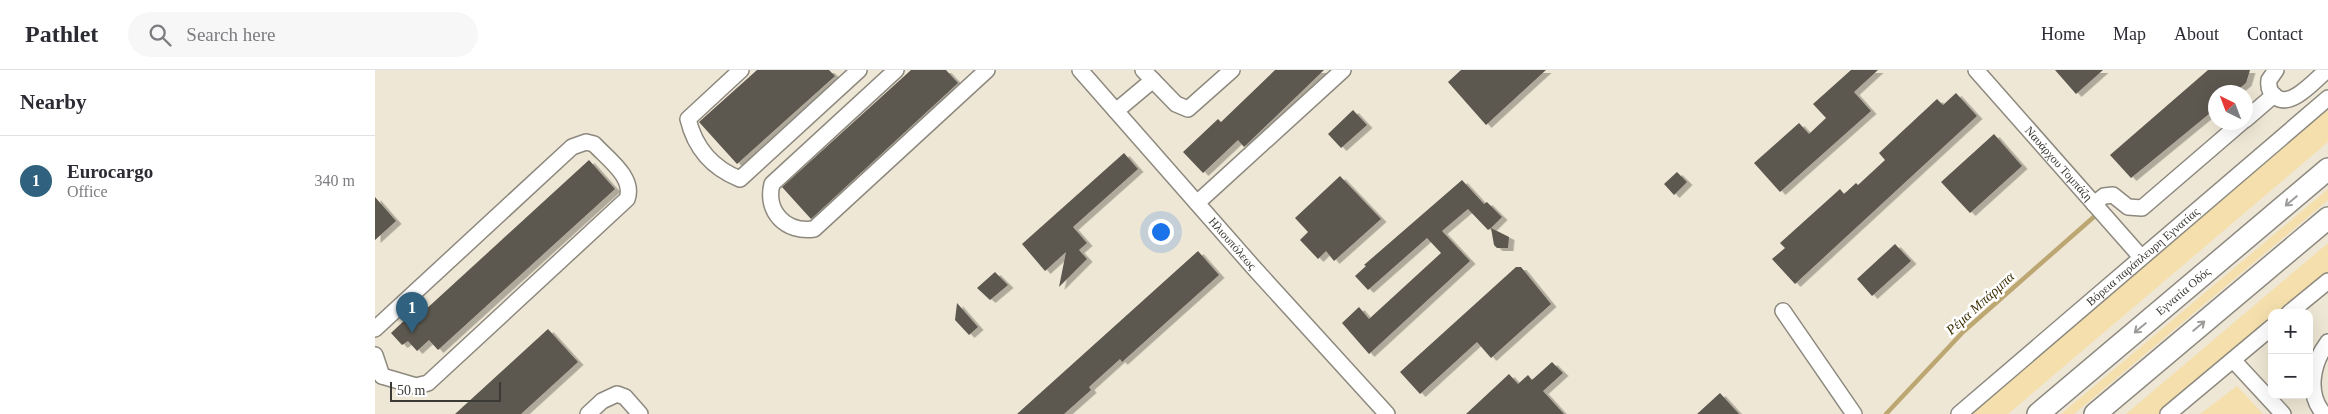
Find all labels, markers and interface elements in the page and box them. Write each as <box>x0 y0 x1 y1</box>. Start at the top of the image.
search box <box>128 12 478 57</box>
text: Pathlet <box>25 21 98 47</box>
icon: search <box>146 21 174 49</box>
text: Search here <box>186 24 275 45</box>
text: Home <box>2041 24 2085 44</box>
text: Map <box>2113 24 2146 44</box>
text: About <box>2174 24 2219 44</box>
text: Contact <box>2247 24 2303 44</box>
north arrow <box>2208 85 2253 130</box>
text: Nearby <box>20 90 87 114</box>
street label: Ναυάρχου Τομπάζη <box>2022 123 2095 204</box>
text: Eurocargo <box>67 161 153 182</box>
text: 1 <box>32 172 40 189</box>
text: 340 m <box>315 172 355 189</box>
text: Office <box>67 183 108 200</box>
one-way arrow <box>2284 195 2297 206</box>
street label: Βόρεια παράπλευρη Εγνατίας <box>2084 204 2202 309</box>
street label: Ηλιουπόλεως <box>1206 214 1259 273</box>
your location <box>1148 219 1174 245</box>
street label: Εγνατία Οδός <box>2153 264 2213 318</box>
water label: Ρέμα Μπάρμπα <box>1943 269 2018 338</box>
pin: 1 <box>396 292 428 333</box>
map controls <box>2268 309 2313 399</box>
button: + <box>2268 309 2313 354</box>
one-way arrow <box>2193 320 2206 332</box>
one-way arrow <box>2134 323 2147 334</box>
button: − <box>2268 354 2313 399</box>
scale bar <box>390 379 501 402</box>
text: 50 m <box>397 383 425 398</box>

